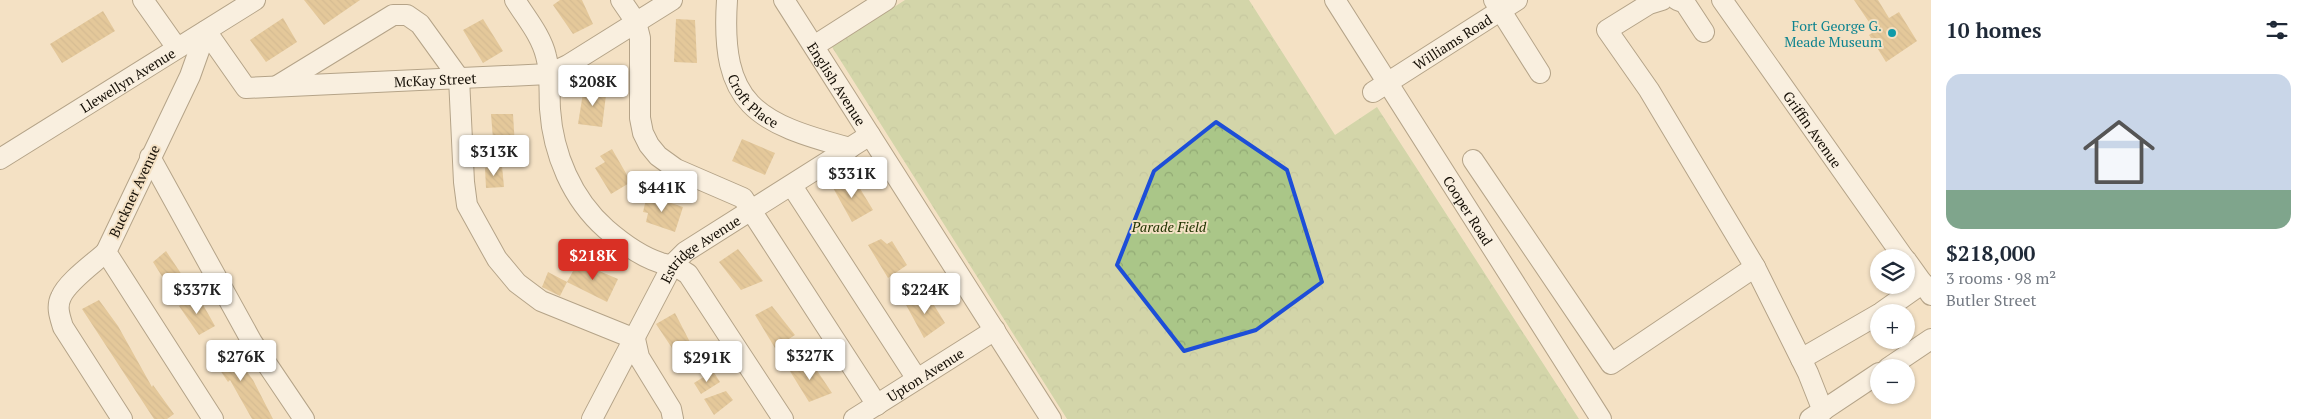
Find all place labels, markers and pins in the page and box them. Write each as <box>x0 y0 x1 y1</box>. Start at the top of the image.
place label: Fort George G. Meade Museum <box>1784 16 1882 51</box>
marker: Fort George G. Meade Museum <box>1886 27 1898 39</box>
pin: $208K <box>558 64 628 107</box>
pin: $313K <box>459 134 529 177</box>
pin: $331K <box>817 156 887 199</box>
pin: $441K <box>627 170 697 213</box>
pin: $218K <box>558 238 628 281</box>
pin: $337K <box>162 272 232 315</box>
pin: $224K <box>890 272 960 315</box>
pin: $327K <box>775 338 845 381</box>
pin: $276K <box>206 340 276 382</box>
pin: $291K <box>672 340 742 383</box>

